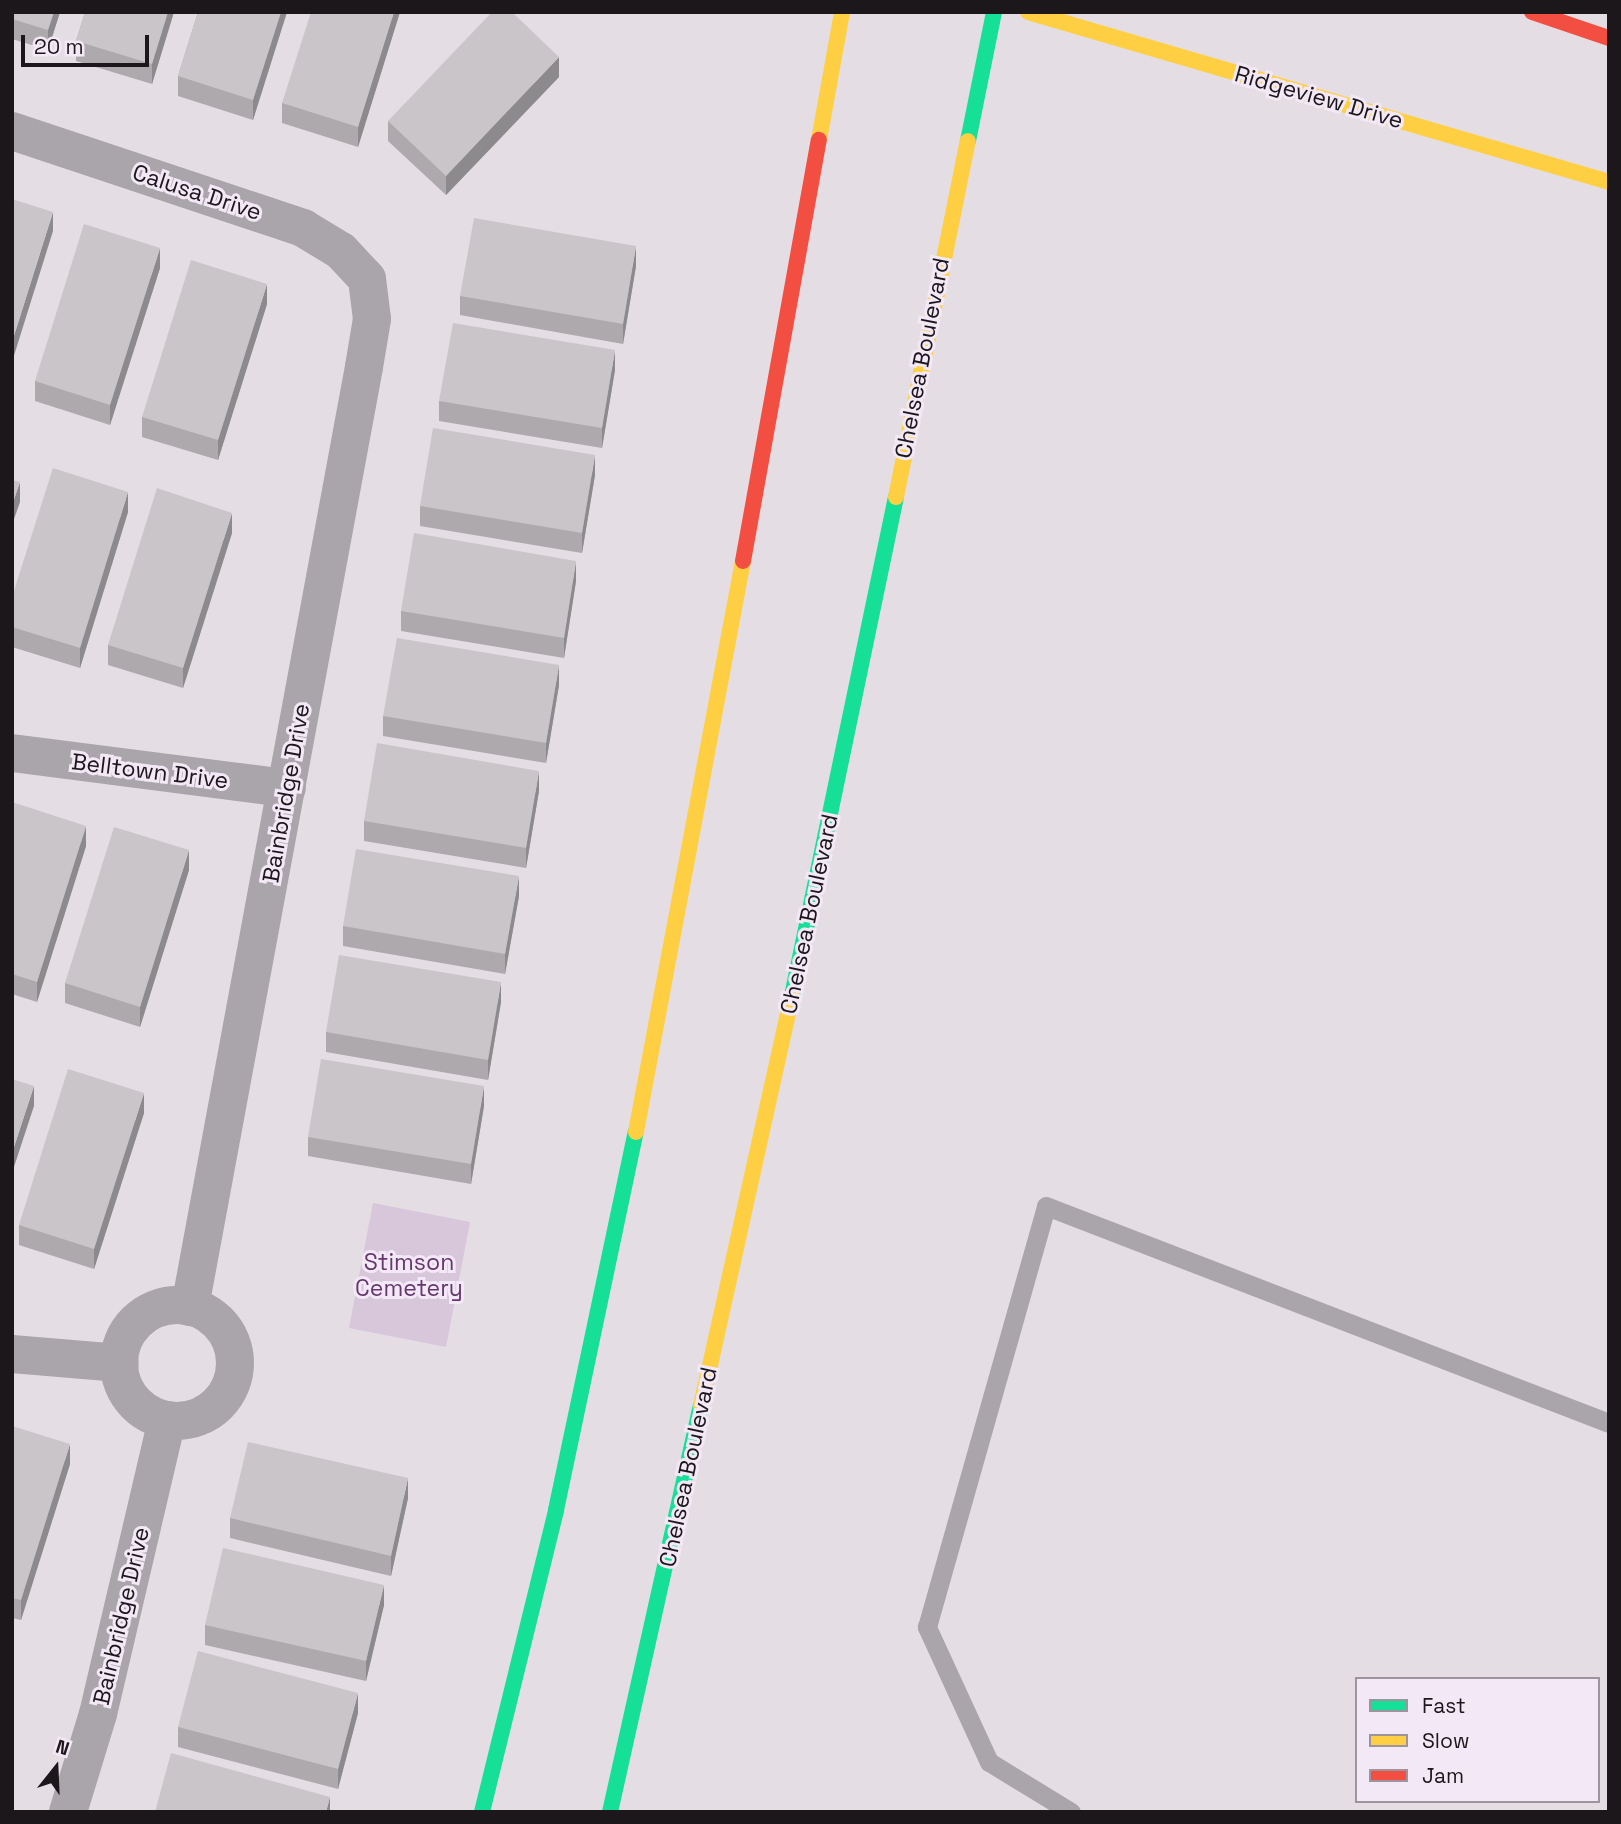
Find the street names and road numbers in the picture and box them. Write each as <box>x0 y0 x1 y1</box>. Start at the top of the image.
street label: Ridgeview Drive <box>1232 60 1406 134</box>
street label: Calusa Drive <box>129 158 265 226</box>
street label: Chelsea Boulevard <box>889 255 955 461</box>
street label: Bainbridge Drive <box>257 701 315 885</box>
street label: Belltown Drive <box>70 748 230 794</box>
street label: Chelsea Boulevard <box>774 812 844 1016</box>
street label: Chelsea Boulevard <box>653 1365 723 1569</box>
street label: Bainbridge Drive <box>87 1524 155 1708</box>

